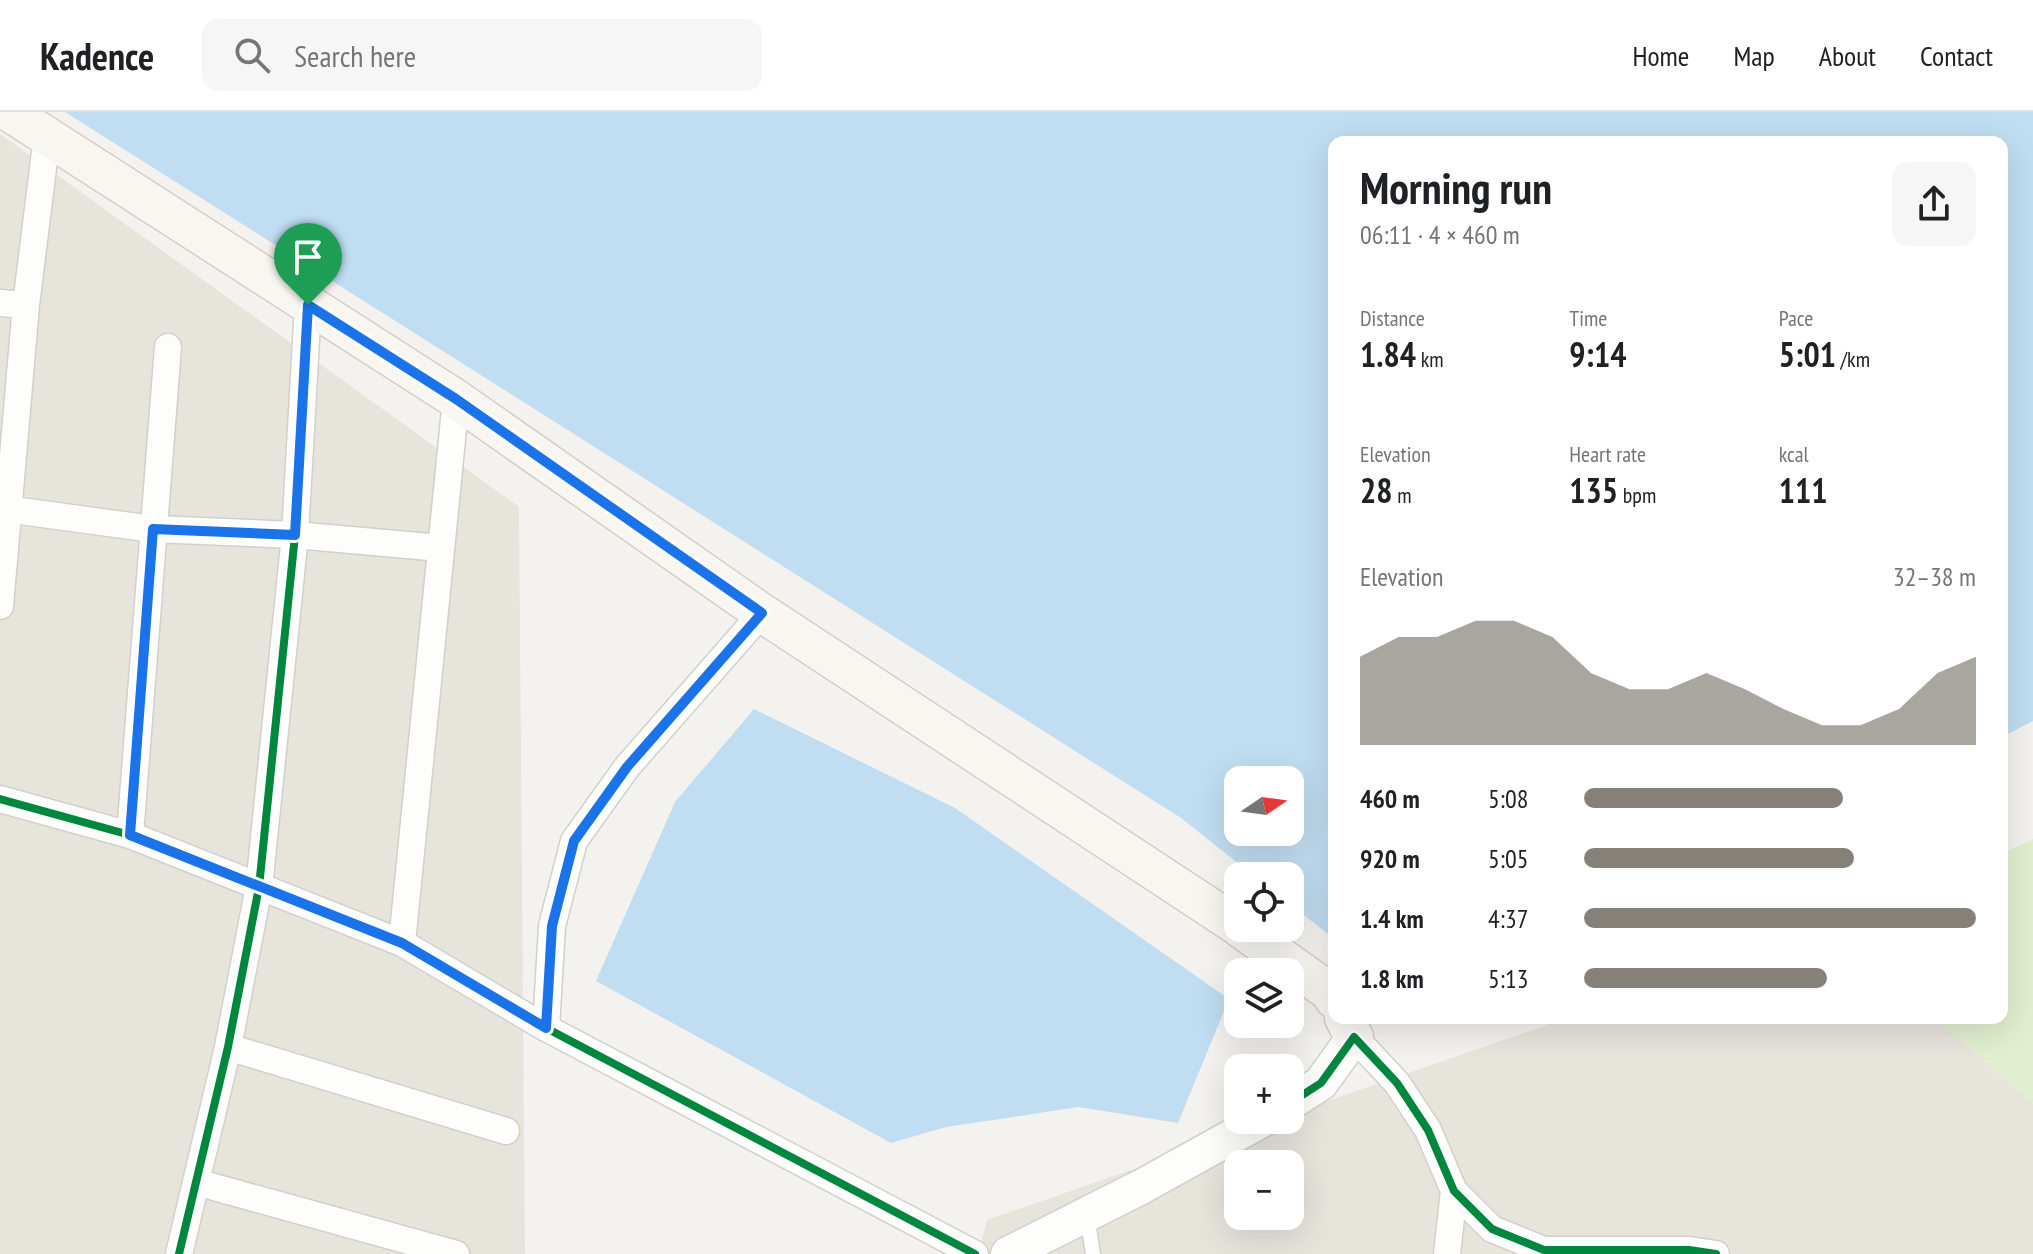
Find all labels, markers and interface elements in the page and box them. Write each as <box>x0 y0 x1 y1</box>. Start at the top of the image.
search box <box>202 19 762 91</box>
text: Kadence <box>40 31 154 80</box>
icon: search <box>230 33 274 77</box>
text: Search here <box>294 36 416 75</box>
text: Home <box>1633 37 1689 74</box>
text: Map <box>1733 37 1775 74</box>
text: About <box>1819 37 1876 74</box>
text: Contact <box>1920 37 1993 74</box>
text: Morning run <box>1360 159 1552 216</box>
button: share <box>1892 162 1976 246</box>
text: 06:11 · 4 × 460 m <box>1360 218 1520 251</box>
pin <box>274 223 342 305</box>
icon: arrive <box>286 235 330 279</box>
text: Distance <box>1360 304 1425 332</box>
text: Time <box>1569 304 1607 332</box>
text: Pace <box>1779 304 1813 332</box>
text: 1.84 <box>1360 332 1416 376</box>
text: 9:14 <box>1569 332 1627 376</box>
text: 5:01 <box>1779 332 1836 376</box>
text: km <box>1416 345 1444 373</box>
text: /km <box>1836 345 1870 373</box>
text: Elevation <box>1360 440 1431 468</box>
text: Heart rate <box>1569 440 1646 468</box>
text: kcal <box>1779 440 1809 468</box>
text: 28 <box>1360 468 1393 512</box>
text: 135 <box>1569 468 1618 512</box>
text: 111 <box>1779 468 1827 512</box>
text: m <box>1393 481 1412 509</box>
text: bpm <box>1618 481 1656 509</box>
text: Elevation <box>1360 560 1443 593</box>
text: 32–38 m <box>1893 560 1976 593</box>
north arrow <box>1224 766 1304 846</box>
map controls <box>1224 766 1304 1230</box>
text: 460 m <box>1360 782 1420 815</box>
text: 5:08 <box>1488 782 1528 815</box>
text: 920 m <box>1360 842 1420 875</box>
text: 5:05 <box>1488 842 1528 875</box>
button: locate <box>1224 862 1304 942</box>
text: 1.4 km <box>1360 902 1424 935</box>
text: 4:37 <box>1488 902 1528 935</box>
button: layers <box>1224 958 1304 1038</box>
text: 1.8 km <box>1360 962 1424 995</box>
text: 5:13 <box>1488 962 1528 995</box>
button: + <box>1224 1054 1304 1134</box>
button: − <box>1224 1150 1304 1230</box>

